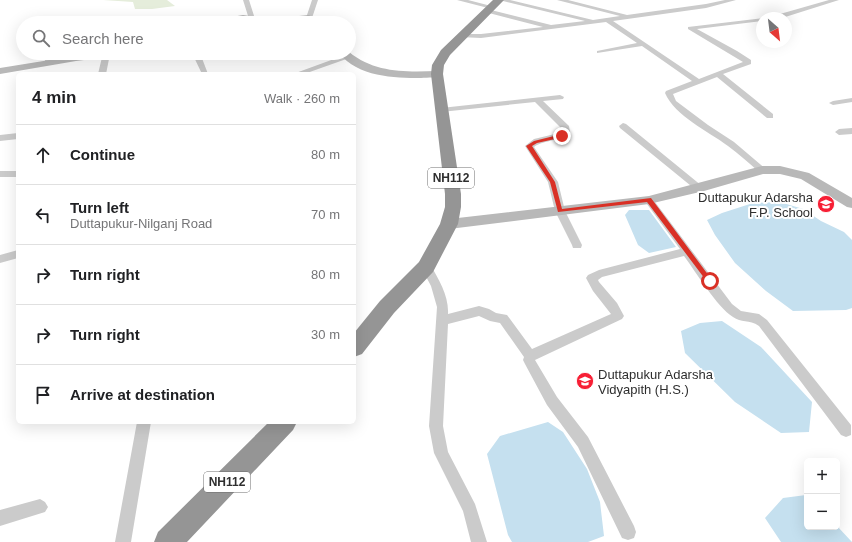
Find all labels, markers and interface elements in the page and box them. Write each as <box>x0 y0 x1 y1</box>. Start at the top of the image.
north arrow <box>756 12 792 48</box>
search box <box>16 16 356 60</box>
icon: search <box>30 27 52 49</box>
text: Search here <box>62 30 144 47</box>
text: 4 min <box>32 88 76 107</box>
text: Walk · 260 m <box>264 91 340 106</box>
route end <box>553 127 571 145</box>
icon: ahead <box>32 144 54 166</box>
text: Continue <box>70 146 135 163</box>
text: 80 m <box>311 147 340 162</box>
road number: NH112 <box>428 168 474 188</box>
place label: Duttapukur Adarsha F.P. School <box>698 190 814 220</box>
school or university icon: Duttapukur Adarsha F.P. School <box>816 194 836 214</box>
text: Turn left <box>70 199 129 216</box>
icon: left <box>32 204 54 226</box>
text: 70 m <box>311 207 340 222</box>
text: Duttapukur-Nilganj Road <box>70 216 212 231</box>
icon: right <box>32 264 54 286</box>
text: Turn right <box>70 266 140 283</box>
text: 80 m <box>311 267 340 282</box>
route start <box>701 272 719 290</box>
icon: right <box>32 324 54 346</box>
text: Turn right <box>70 326 140 343</box>
text: 30 m <box>311 327 340 342</box>
place label: Duttapukur Adarsha Vidyapith (H.S.) <box>598 367 714 397</box>
school or university icon: Duttapukur Adarsha Vidyapith (H.S.) <box>575 371 595 391</box>
icon: arrive <box>32 384 54 406</box>
text: Arrive at destination <box>70 386 215 403</box>
map controls <box>804 458 840 530</box>
button: + <box>804 458 840 494</box>
road number: NH112 <box>204 472 250 492</box>
button: − <box>804 494 840 530</box>

